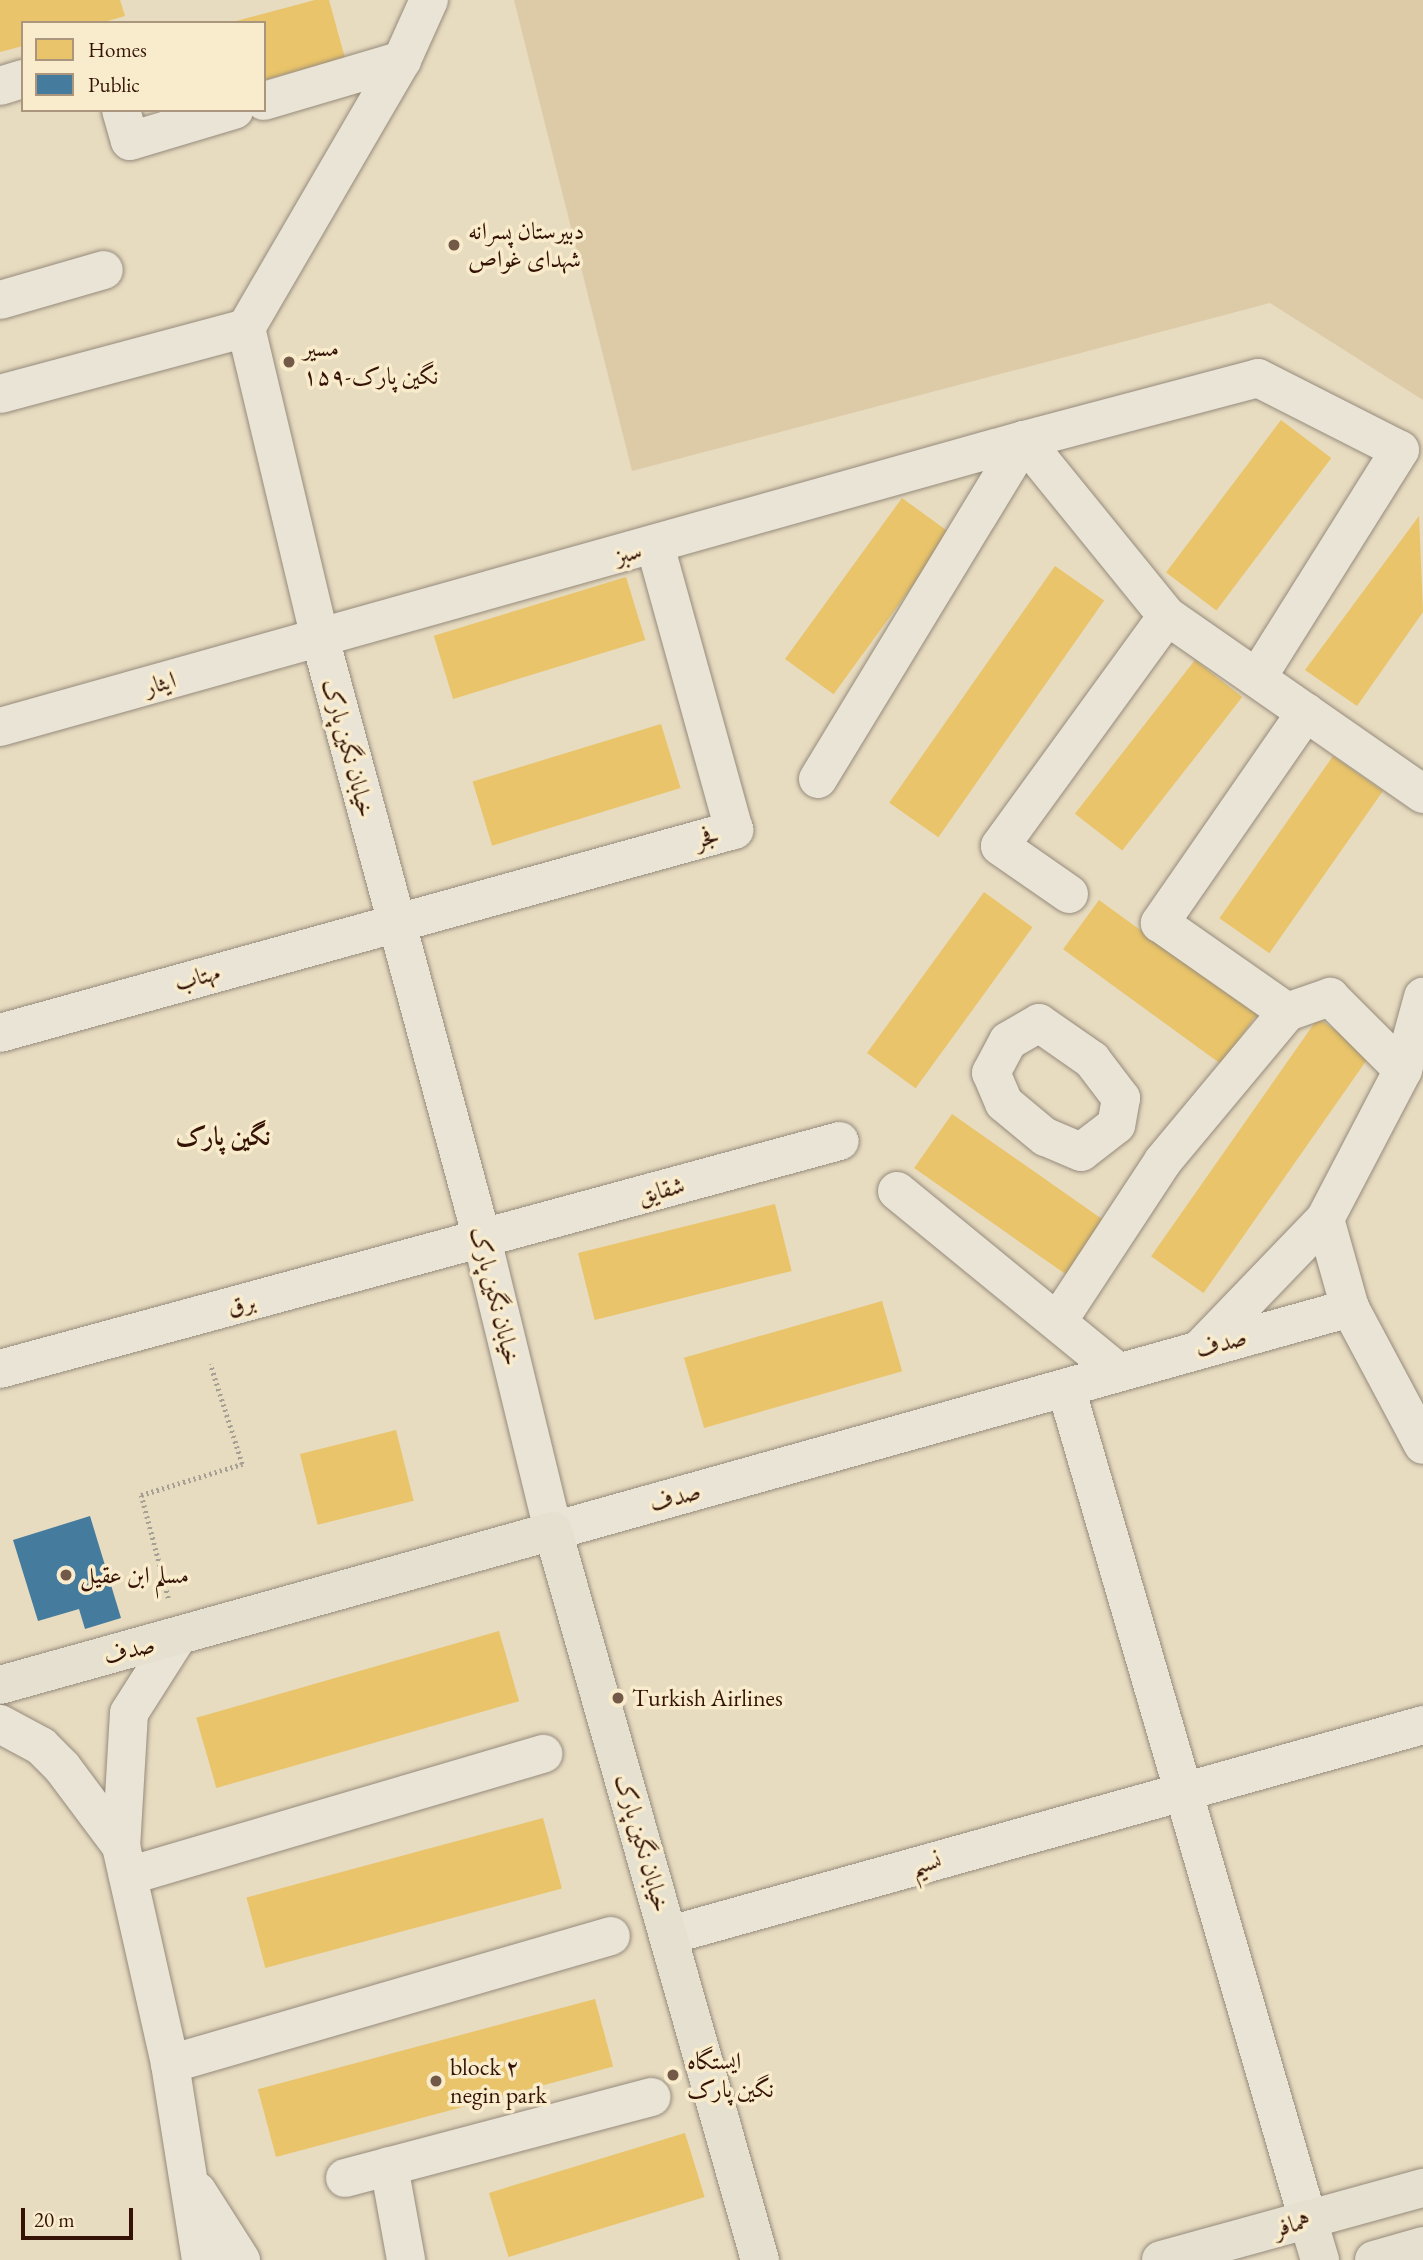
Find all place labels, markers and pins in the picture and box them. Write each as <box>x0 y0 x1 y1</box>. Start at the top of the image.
place label: دبیرستان پسرانه شهدای غواص <box>468 217 584 273</box>
marker: دبیرستان پسرانه شهدای غواص <box>446 237 462 253</box>
place label: مسیر ۱۵۹-نگین پارک <box>303 334 438 390</box>
marker: مسیر ۱۵۹-نگین پارک <box>281 354 297 370</box>
place label: مسلم ابن عقیل <box>80 1561 189 1589</box>
marker: مسلم ابن عقیل <box>58 1567 74 1583</box>
place label: Turkish Airlines <box>632 1684 783 1712</box>
marker: Turkish Airlines <box>610 1690 626 1706</box>
place label: ایستگاه نگین پارک <box>687 2047 774 2103</box>
place label: block ۲ negin park <box>450 2053 547 2109</box>
marker: ایستگاه نگین پارک <box>665 2067 681 2083</box>
marker: block ۲ negin park <box>428 2073 444 2089</box>

